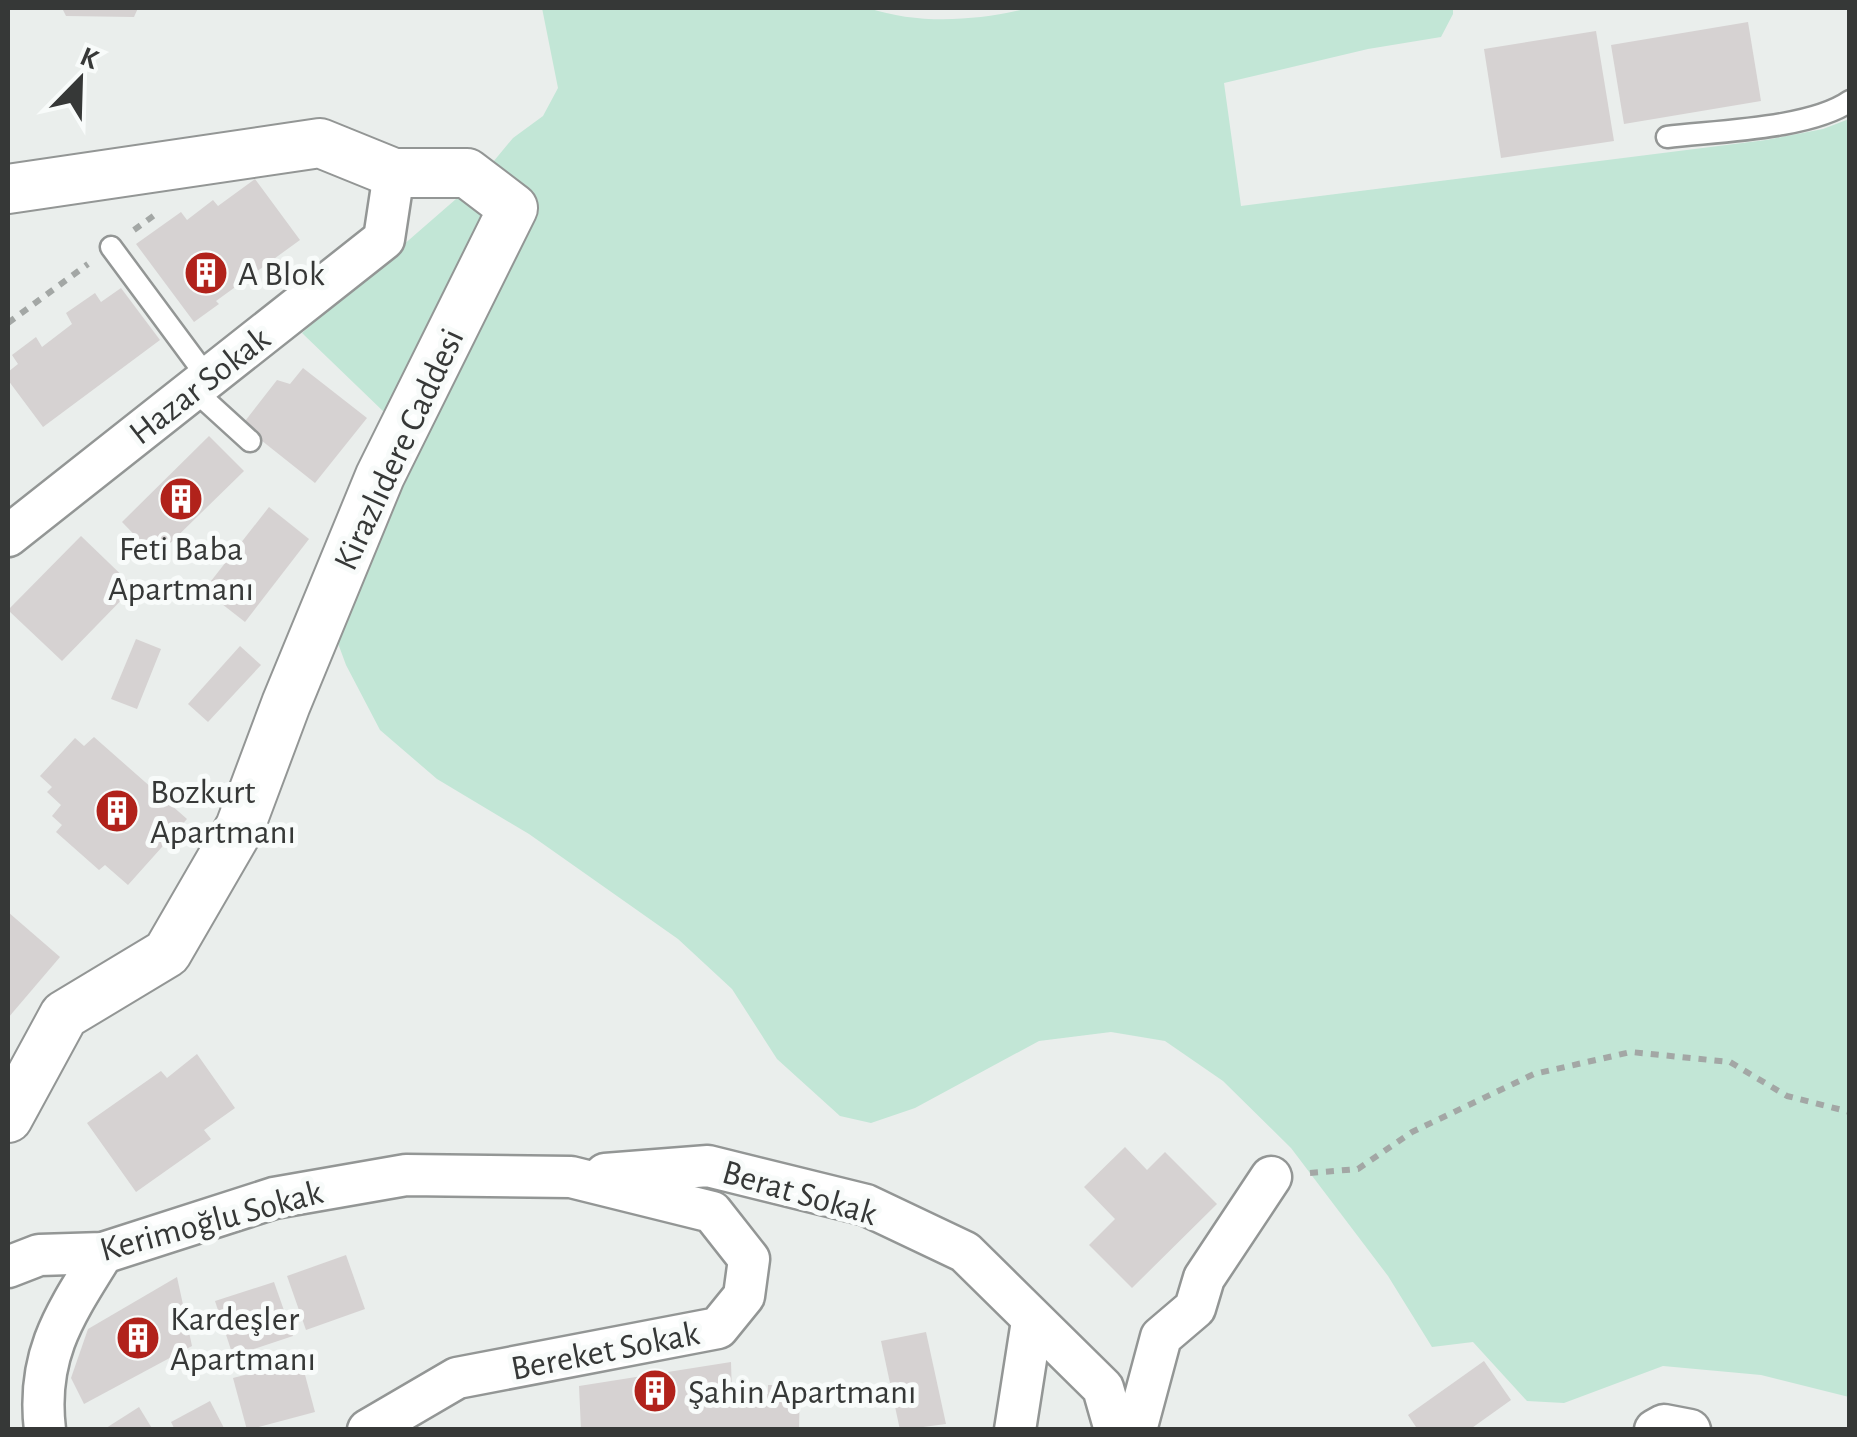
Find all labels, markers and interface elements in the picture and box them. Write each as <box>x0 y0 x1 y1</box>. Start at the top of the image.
north arrow <box>30 30 130 130</box>
text: K <box>76 43 103 75</box>
building icon: A Blok <box>183 250 229 296</box>
place label: A Blok <box>238 257 325 292</box>
street label: Hazar Sokak <box>123 321 277 451</box>
street label: Kirazlıdere Caddesi <box>328 324 471 576</box>
building icon: Feti Baba Apartmanı <box>158 476 204 522</box>
place label: Feti Baba Apartmanı <box>108 532 254 607</box>
place label: Bozkurt Apartmanı <box>150 775 296 850</box>
building icon: Bozkurt Apartmanı <box>94 788 140 834</box>
street label: Berat Sokak <box>718 1155 881 1232</box>
street label: Kerimoğlu Sokak <box>96 1175 327 1268</box>
place label: Kardeşler Apartmanı <box>170 1302 316 1377</box>
building icon: Kardeşler Apartmanı <box>115 1315 161 1361</box>
street label: Bereket Sokak <box>508 1316 702 1387</box>
building icon: Şahin Apartmanı <box>632 1368 678 1414</box>
place label: Şahin Apartmanı <box>688 1375 916 1410</box>

